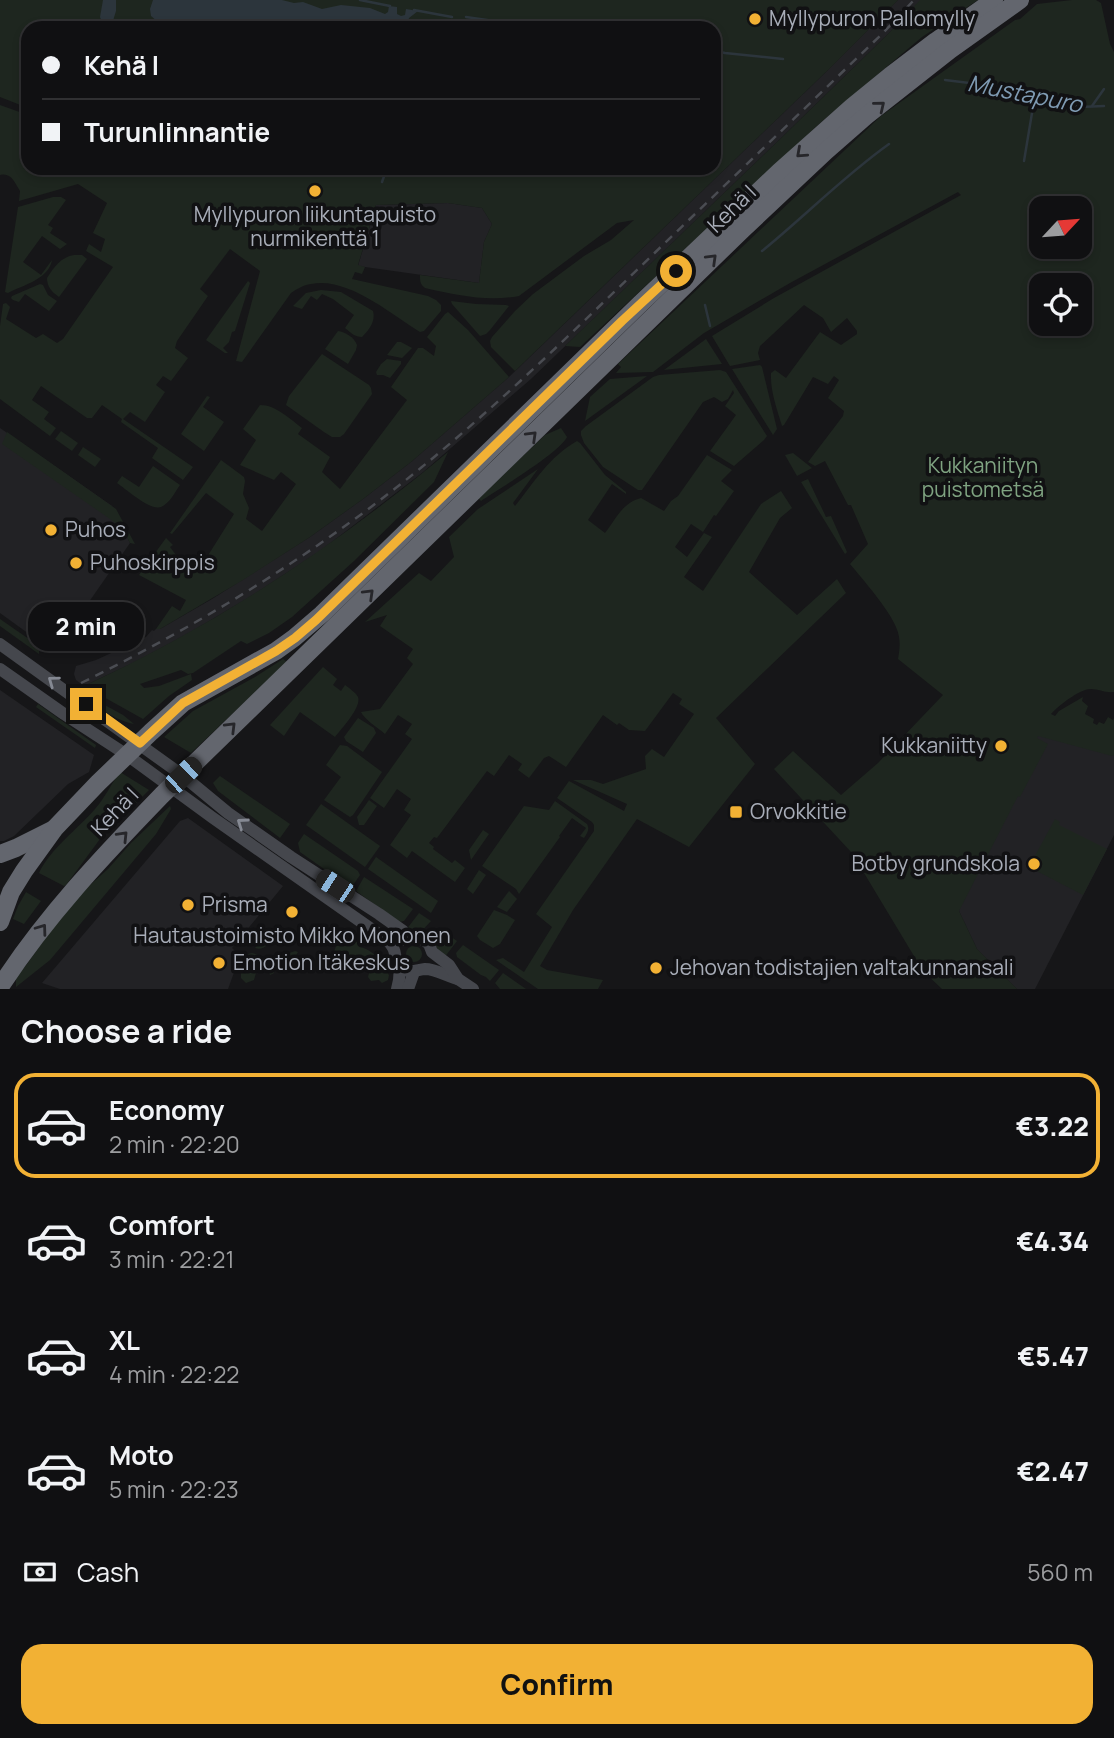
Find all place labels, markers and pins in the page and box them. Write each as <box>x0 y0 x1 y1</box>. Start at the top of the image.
place label: Myllypuron Pallomylly <box>769 4 975 32</box>
marker: Myllypuron Pallomylly <box>747 11 763 27</box>
marker: Myllypuron liikuntapuisto nurmikenttä 1 <box>307 183 323 199</box>
place label: Myllypuron liikuntapuisto nurmikenttä 1 <box>194 200 436 252</box>
place label: Puhos <box>65 515 126 543</box>
marker: Puhos <box>43 522 59 538</box>
place label: Puhoskirppis <box>90 548 215 576</box>
marker: Puhoskirppis <box>68 555 84 571</box>
place label: Kukkaniitty <box>881 731 987 759</box>
marker: Kukkaniitty <box>993 738 1009 754</box>
place label: Orvokkitie <box>750 797 847 825</box>
marker: Orvokkitie <box>728 804 744 820</box>
place label: Botby grundskola <box>852 849 1020 877</box>
marker: Botby grundskola <box>1026 856 1042 872</box>
place label: Prisma <box>202 890 268 918</box>
marker: Prisma <box>180 897 196 913</box>
marker: Hautaustoimisto Mikko Mononen <box>284 904 300 920</box>
place label: Hautaustoimisto Mikko Mononen <box>133 921 451 949</box>
place label: Emotion Itäkeskus <box>233 948 410 976</box>
place label: Jehovan todistajien valtakunnansali <box>670 953 1014 981</box>
marker: Emotion Itäkeskus <box>211 955 227 971</box>
marker: Jehovan todistajien valtakunnansali <box>648 960 664 976</box>

